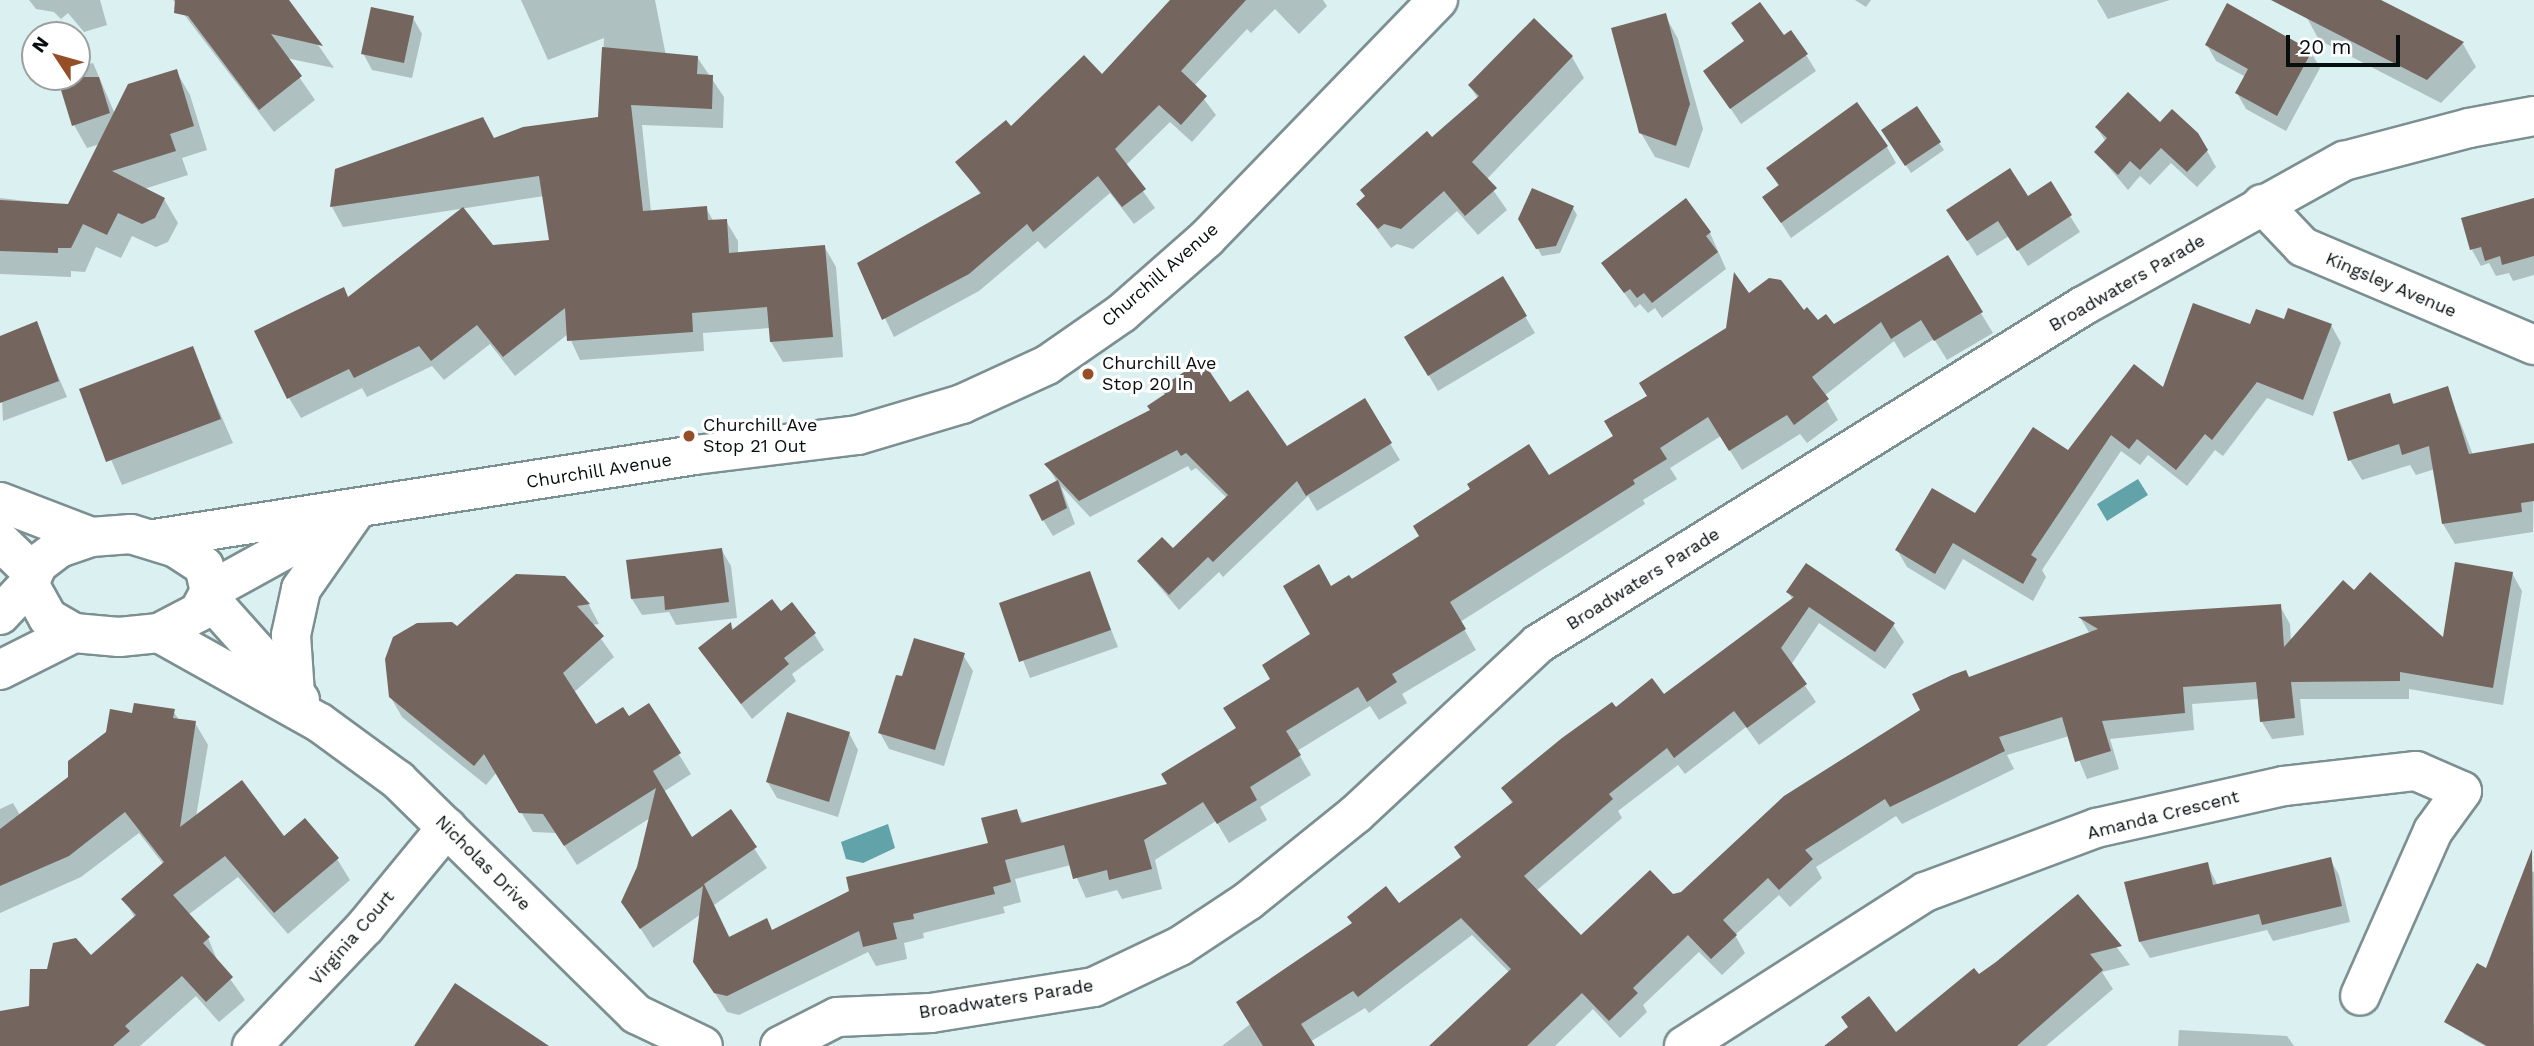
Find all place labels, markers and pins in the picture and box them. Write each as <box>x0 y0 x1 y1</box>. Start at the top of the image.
place label: Churchill Ave Stop 20 In <box>1102 353 1218 396</box>
marker: Churchill Ave Stop 20 In <box>1080 366 1096 382</box>
place label: Churchill Ave Stop 21 Out <box>703 415 819 458</box>
marker: Churchill Ave Stop 21 Out <box>681 428 697 444</box>

